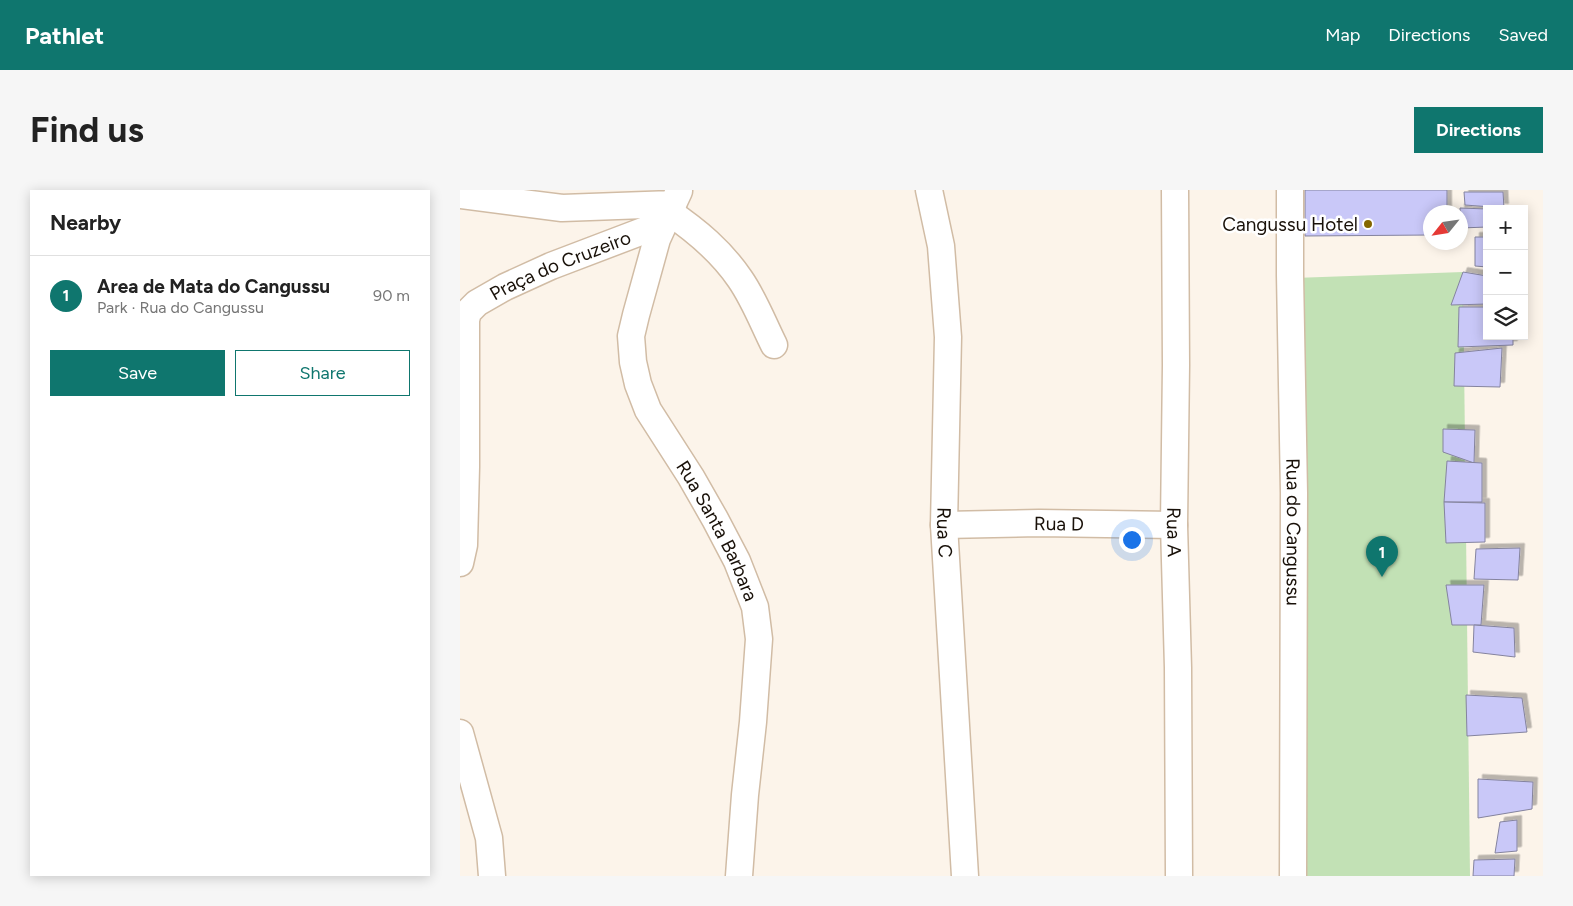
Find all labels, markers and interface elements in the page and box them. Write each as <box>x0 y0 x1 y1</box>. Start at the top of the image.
text: Pathlet <box>25 21 104 50</box>
text: Map <box>1325 24 1360 46</box>
text: Directions <box>1388 24 1470 46</box>
text: Saved <box>1498 24 1548 46</box>
button: Directions <box>1414 107 1543 153</box>
text: Find us <box>30 109 144 151</box>
north arrow <box>1423 205 1468 250</box>
map controls <box>1483 205 1528 340</box>
button: + <box>1483 205 1528 250</box>
text: Nearby <box>50 210 121 235</box>
place label: Cangussu Hotel <box>1222 213 1358 236</box>
marker: Cangussu Hotel <box>1362 218 1374 230</box>
street label: Praça do Cruzeiro <box>485 226 634 305</box>
button: − <box>1483 250 1528 295</box>
text: Area de Mata do Cangussu <box>97 275 330 298</box>
text: 1 <box>63 286 69 305</box>
text: 90 m <box>373 286 410 305</box>
button: layers <box>1483 295 1528 340</box>
text: Park · Rua do Cangussu <box>97 298 264 317</box>
button: Save <box>50 350 225 396</box>
button: Share <box>235 350 410 396</box>
street label: Rua Santa Barbara <box>671 456 762 604</box>
street label: Rua do Cangussu <box>1281 458 1305 606</box>
street label: Rua C <box>932 507 957 559</box>
street label: Rua A <box>1162 507 1186 557</box>
street label: Rua D <box>1034 512 1084 536</box>
your location <box>1119 527 1145 553</box>
pin: 1 <box>1366 536 1398 577</box>

